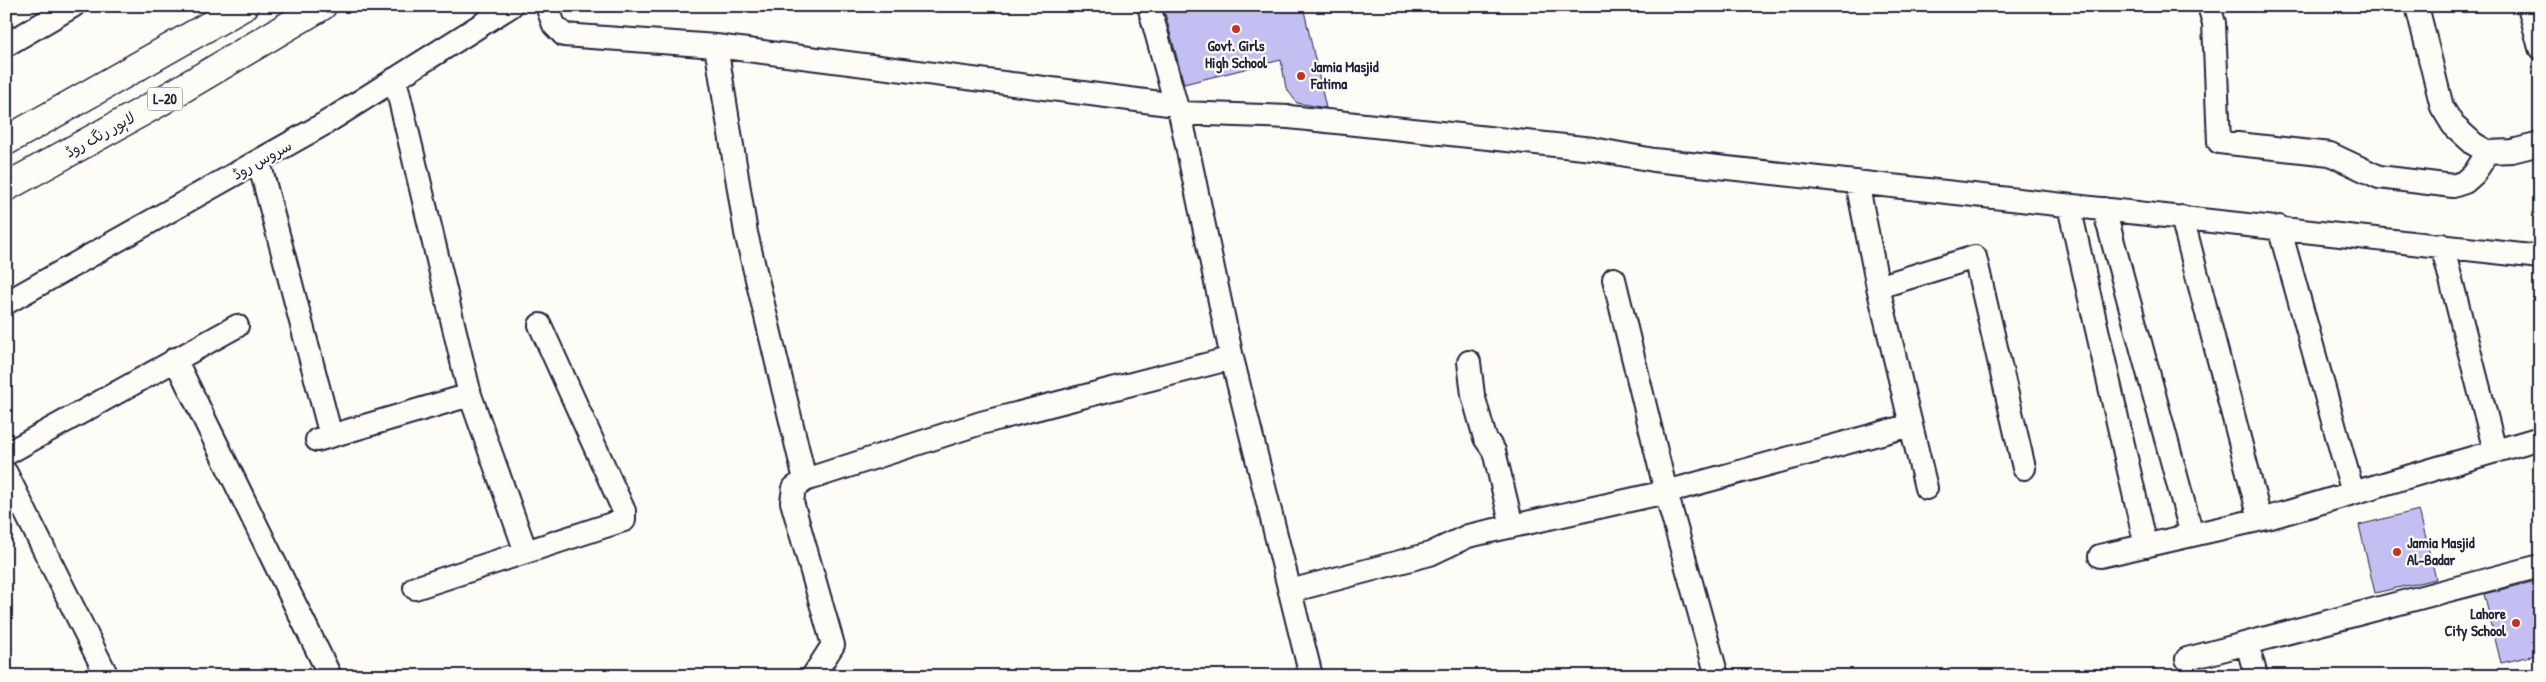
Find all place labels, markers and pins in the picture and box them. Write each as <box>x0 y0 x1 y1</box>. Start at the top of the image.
marker: Govt. Girls High School <box>1230 23 1242 35</box>
place label: Govt. Girls High School <box>1205 35 1268 74</box>
place label: Jamia Masjid Fatima <box>1310 56 1379 94</box>
marker: Jamia Masjid Fatima <box>1295 70 1307 82</box>
place label: Jamia Masjid Al-Badar <box>2407 532 2475 570</box>
marker: Jamia Masjid Al-Badar <box>2391 546 2403 558</box>
place label: Lahore City School <box>2444 603 2507 642</box>
marker: Lahore City School <box>2510 617 2522 629</box>

